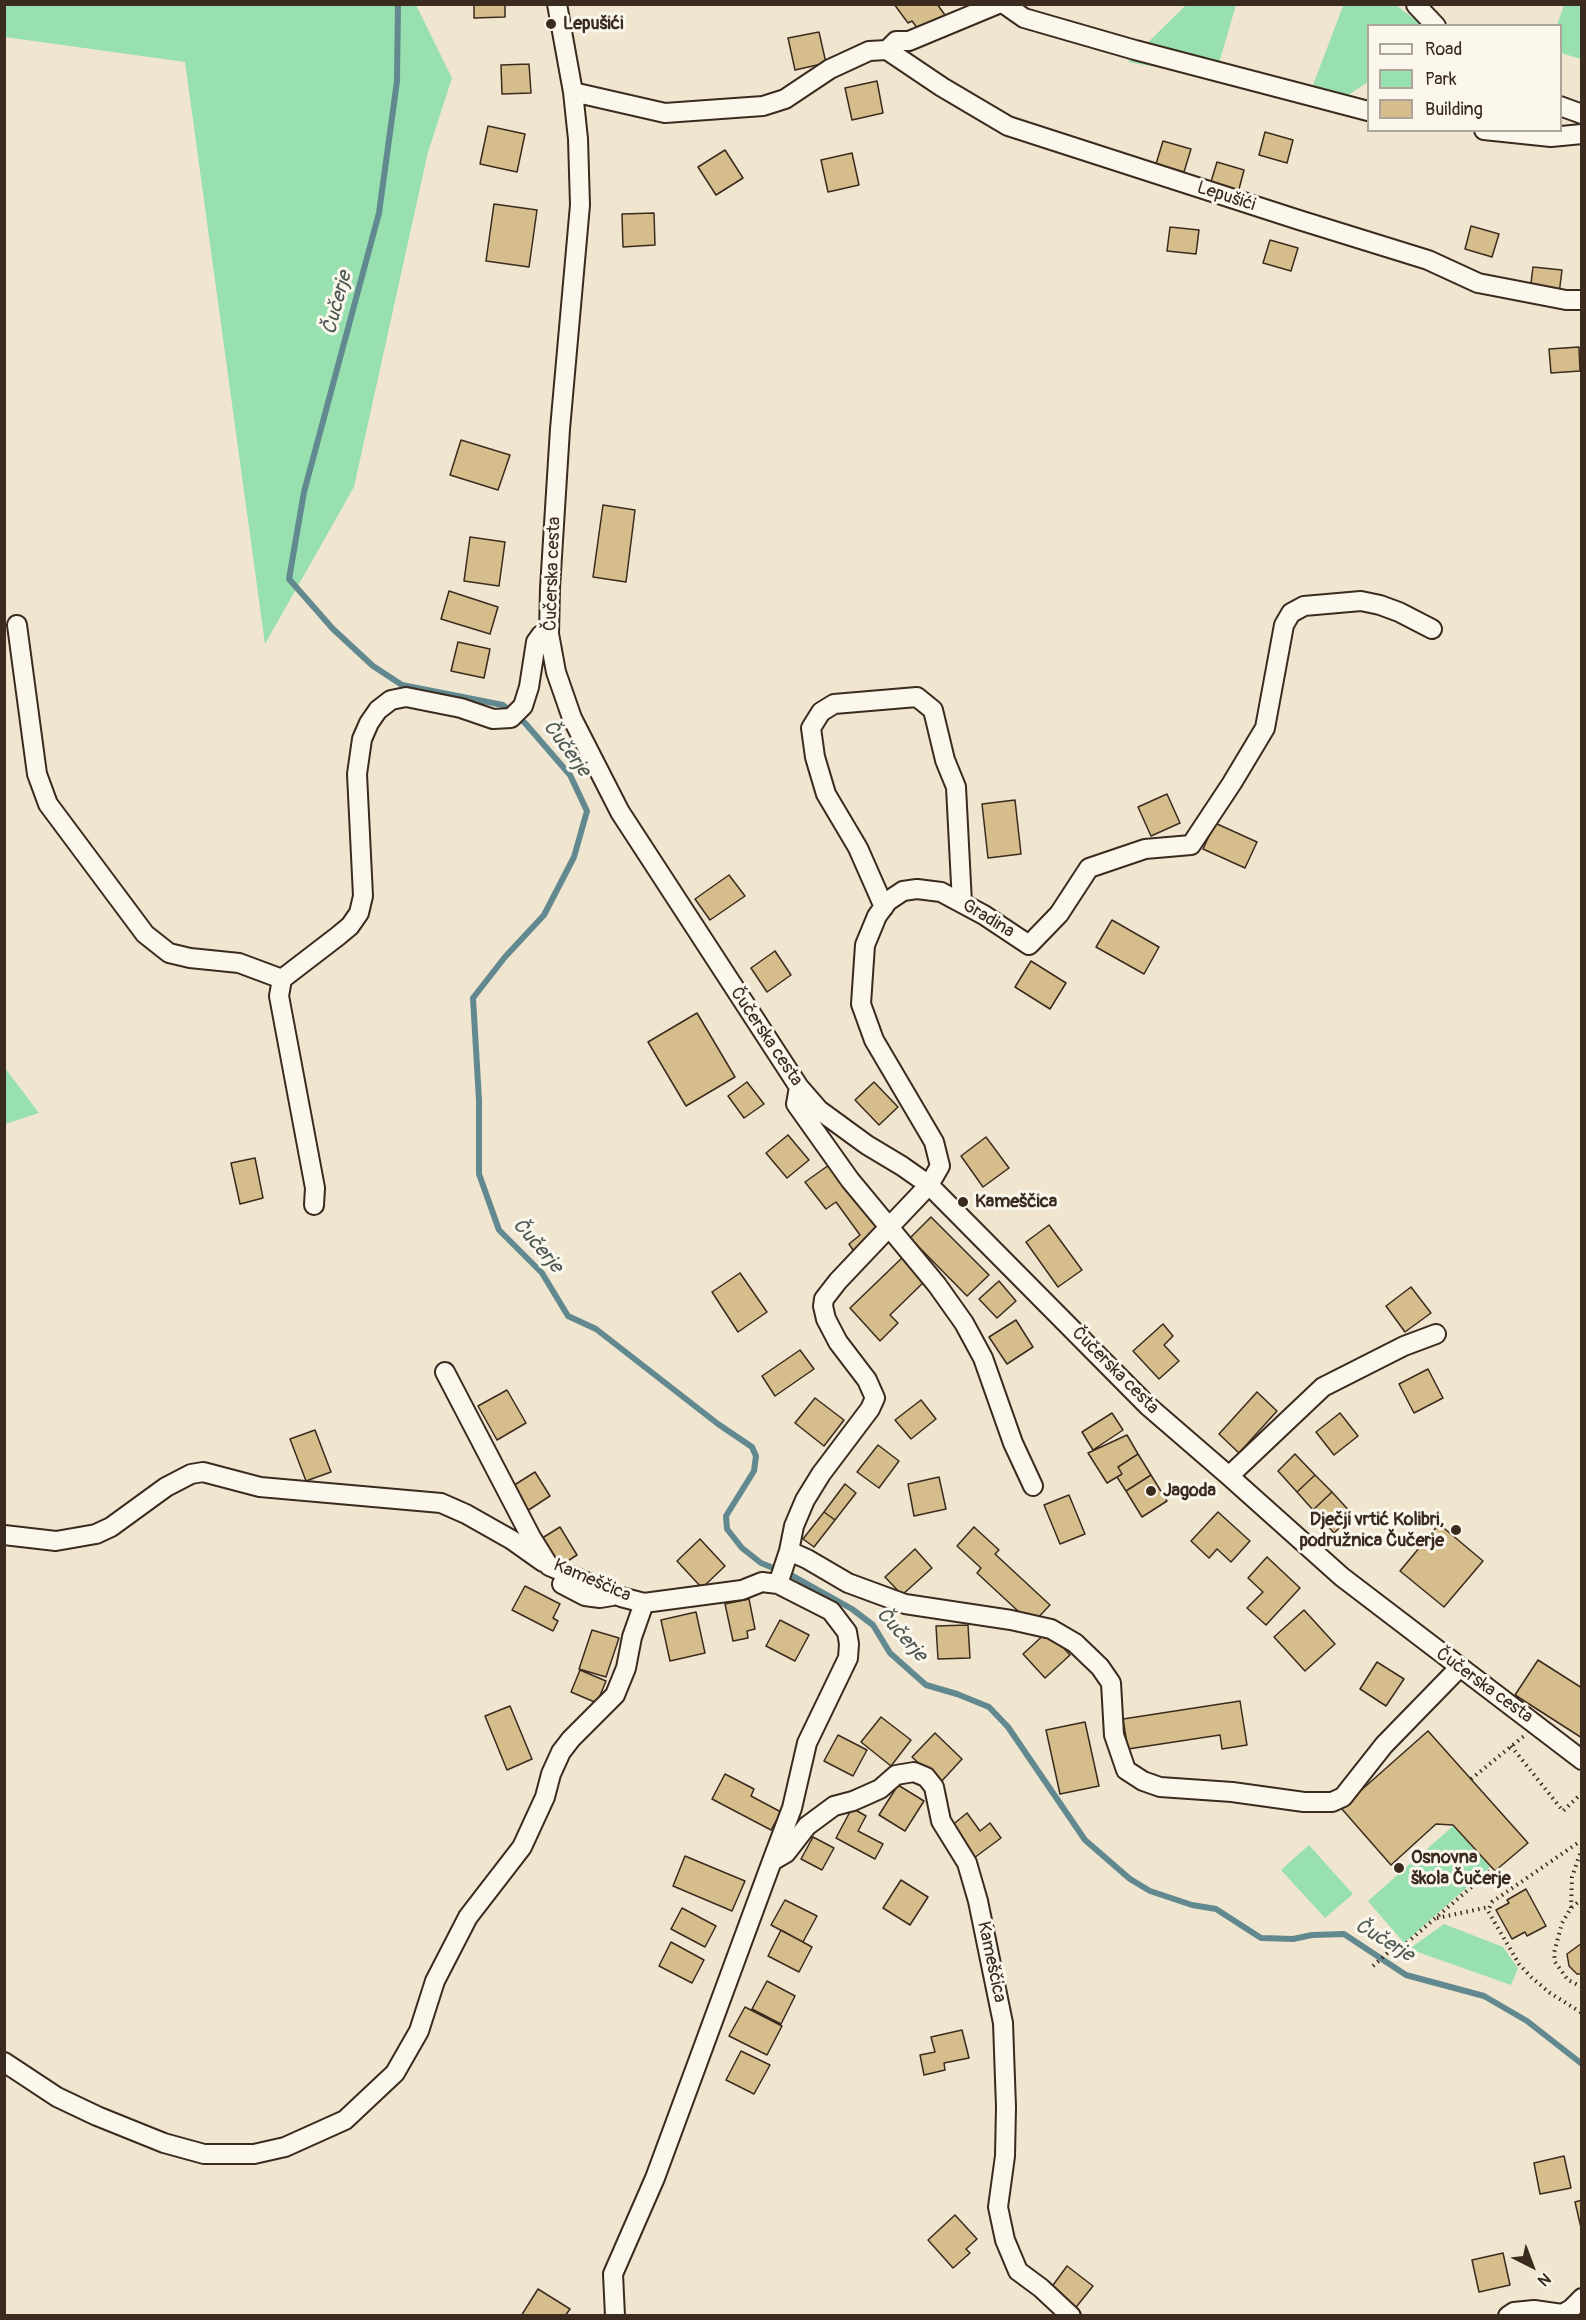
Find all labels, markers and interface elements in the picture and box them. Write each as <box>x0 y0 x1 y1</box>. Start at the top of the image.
place label: Lepušići <box>563 13 623 35</box>
marker: Lepušići <box>544 17 558 31</box>
legend <box>1367 24 1562 132</box>
text: Road <box>1425 38 1462 61</box>
text: Park <box>1425 68 1457 91</box>
text: Building <box>1425 98 1483 121</box>
street label: Lepušići <box>1194 177 1258 217</box>
water label: Čučerje <box>318 269 358 337</box>
street label: Čučerska cesta <box>540 516 566 632</box>
water label: Čučerje <box>537 716 595 782</box>
street label: Gradina <box>958 895 1018 943</box>
street label: Čučerska cesta <box>725 984 807 1090</box>
place label: Kameščica <box>975 1191 1057 1213</box>
marker: Kameščica <box>956 1195 970 1209</box>
water label: Čučerje <box>507 1214 567 1278</box>
street label: Čučerska cesta <box>1067 1323 1163 1419</box>
place label: Jagoda <box>1163 1480 1216 1502</box>
marker: Jagoda <box>1144 1484 1158 1498</box>
place label: Dječji vrtić Kolibri, podružnica Čučerje <box>1299 1509 1444 1552</box>
marker: Dječji vrtić Kolibri, podružnica Čučerje <box>1449 1523 1463 1537</box>
street label: Kameščica <box>550 1555 634 1607</box>
water label: Čučerje <box>871 1603 931 1667</box>
street label: Čučerska cesta <box>1431 1644 1537 1728</box>
place label: Osnovna škola Čučerje <box>1411 1847 1511 1890</box>
marker: Osnovna škola Čučerje <box>1392 1861 1406 1875</box>
water label: Čučerje <box>1350 1914 1418 1968</box>
street label: Kameščica <box>972 1920 1010 2004</box>
north arrow <box>1502 2236 1562 2296</box>
text: N <box>1533 2268 1555 2290</box>

